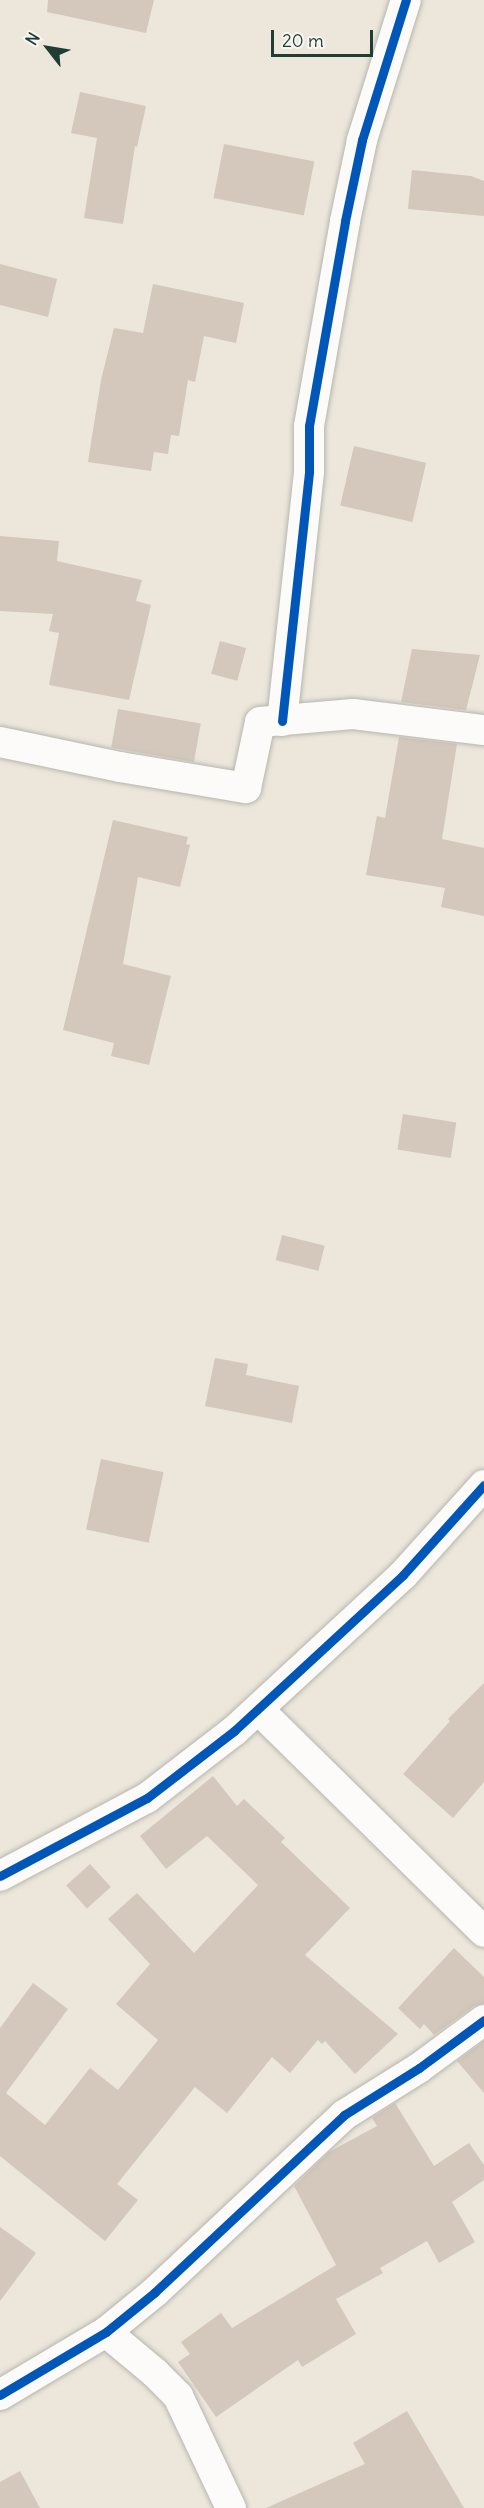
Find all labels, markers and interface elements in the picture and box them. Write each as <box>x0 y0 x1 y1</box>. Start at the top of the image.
north arrow <box>18 18 78 78</box>
scale bar <box>274 18 376 56</box>
text: N <box>21 29 44 49</box>
text: 20 m <box>282 29 324 52</box>

